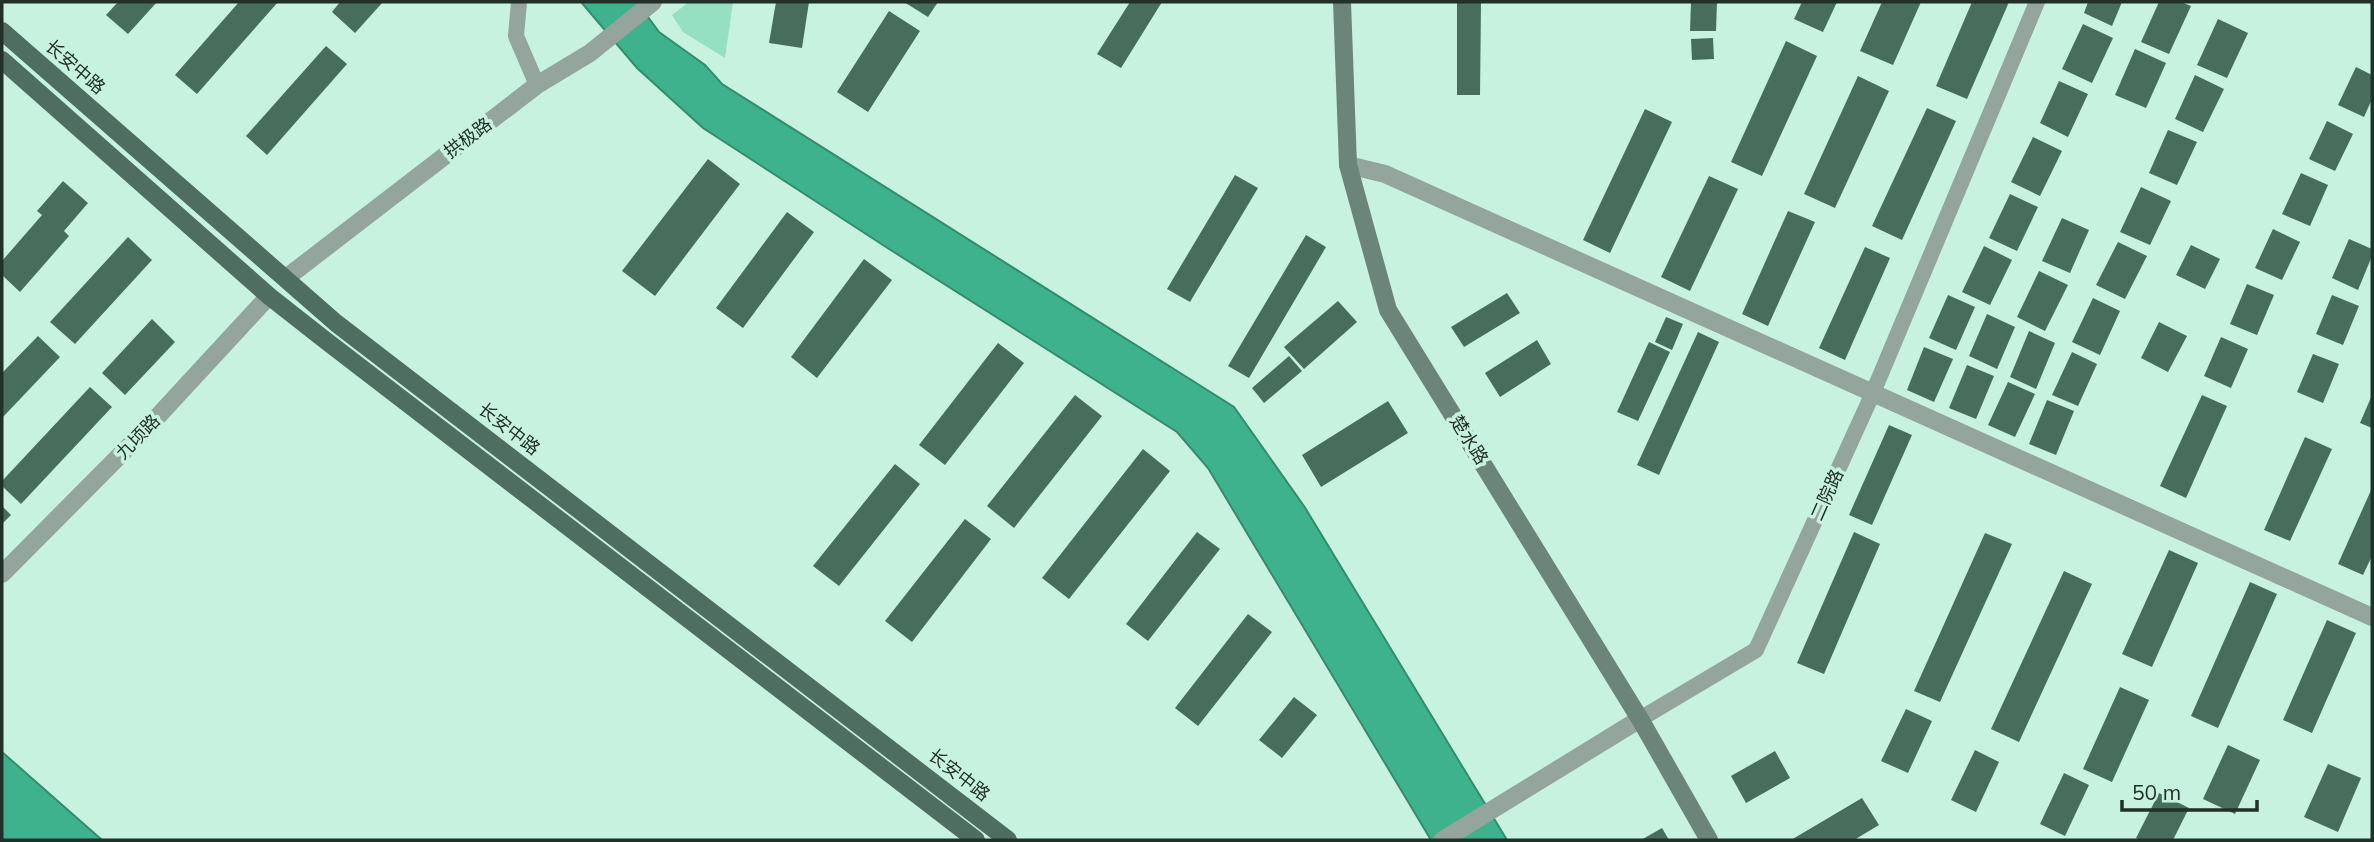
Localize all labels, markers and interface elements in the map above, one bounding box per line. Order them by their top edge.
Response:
street label: 长安中路 [41,34,110,99]
street label: 拱极路 [439,112,496,163]
street label: 长安中路 [474,397,545,460]
street label: 九顷路 [111,409,165,464]
street label: 楚水路 [1445,411,1493,469]
street label: 二院路 [1805,465,1848,524]
street label: 长安中路 [924,743,995,806]
scale bar [2122,768,2257,812]
text: 50 m [2132,779,2181,805]

